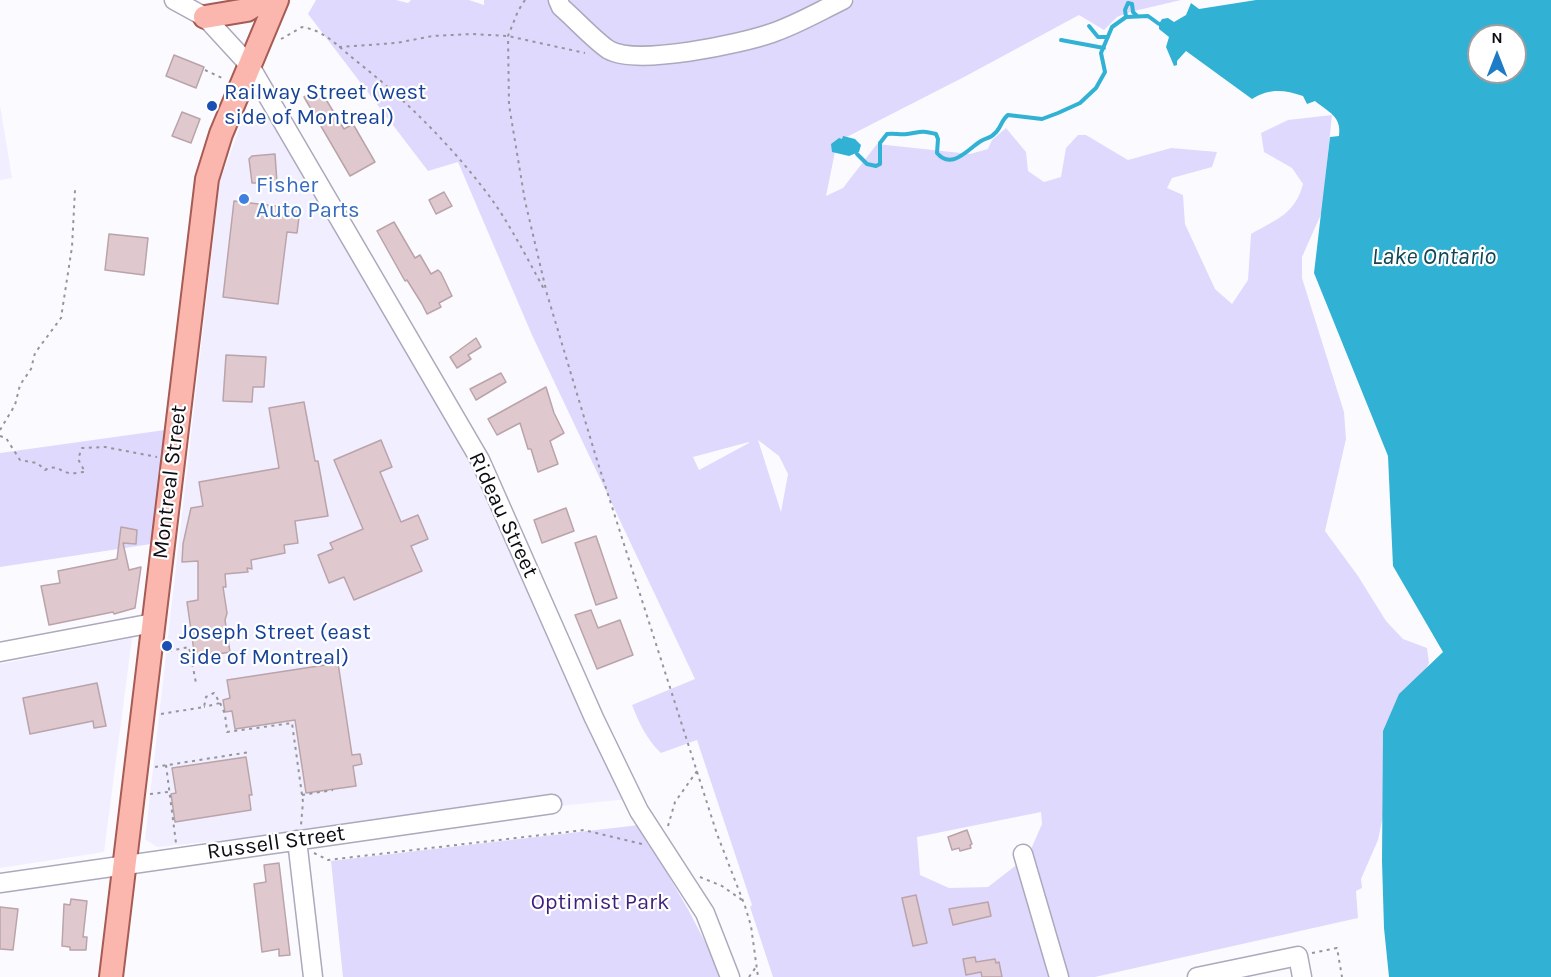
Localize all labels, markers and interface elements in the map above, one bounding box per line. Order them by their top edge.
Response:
north arrow [1467,24,1527,84]
text: N [1491,28,1503,47]
place label: Railway Street (west side of Montreal) [224,80,426,132]
marker: Railway Street (west side of Montreal) [205,99,219,113]
place label: Fisher Auto Parts [256,173,360,224]
marker: Fisher Auto Parts [237,192,251,206]
water label: Lake Ontario [1372,243,1496,271]
street label: Montreal Street [147,403,193,561]
street label: Rideau Street [462,448,544,582]
place label: Joseph Street (east side of Montreal) [179,620,371,672]
marker: Joseph Street (east side of Montreal) [160,639,174,653]
street label: Russell Street [205,820,347,866]
park label: Optimist Park [531,890,669,916]

